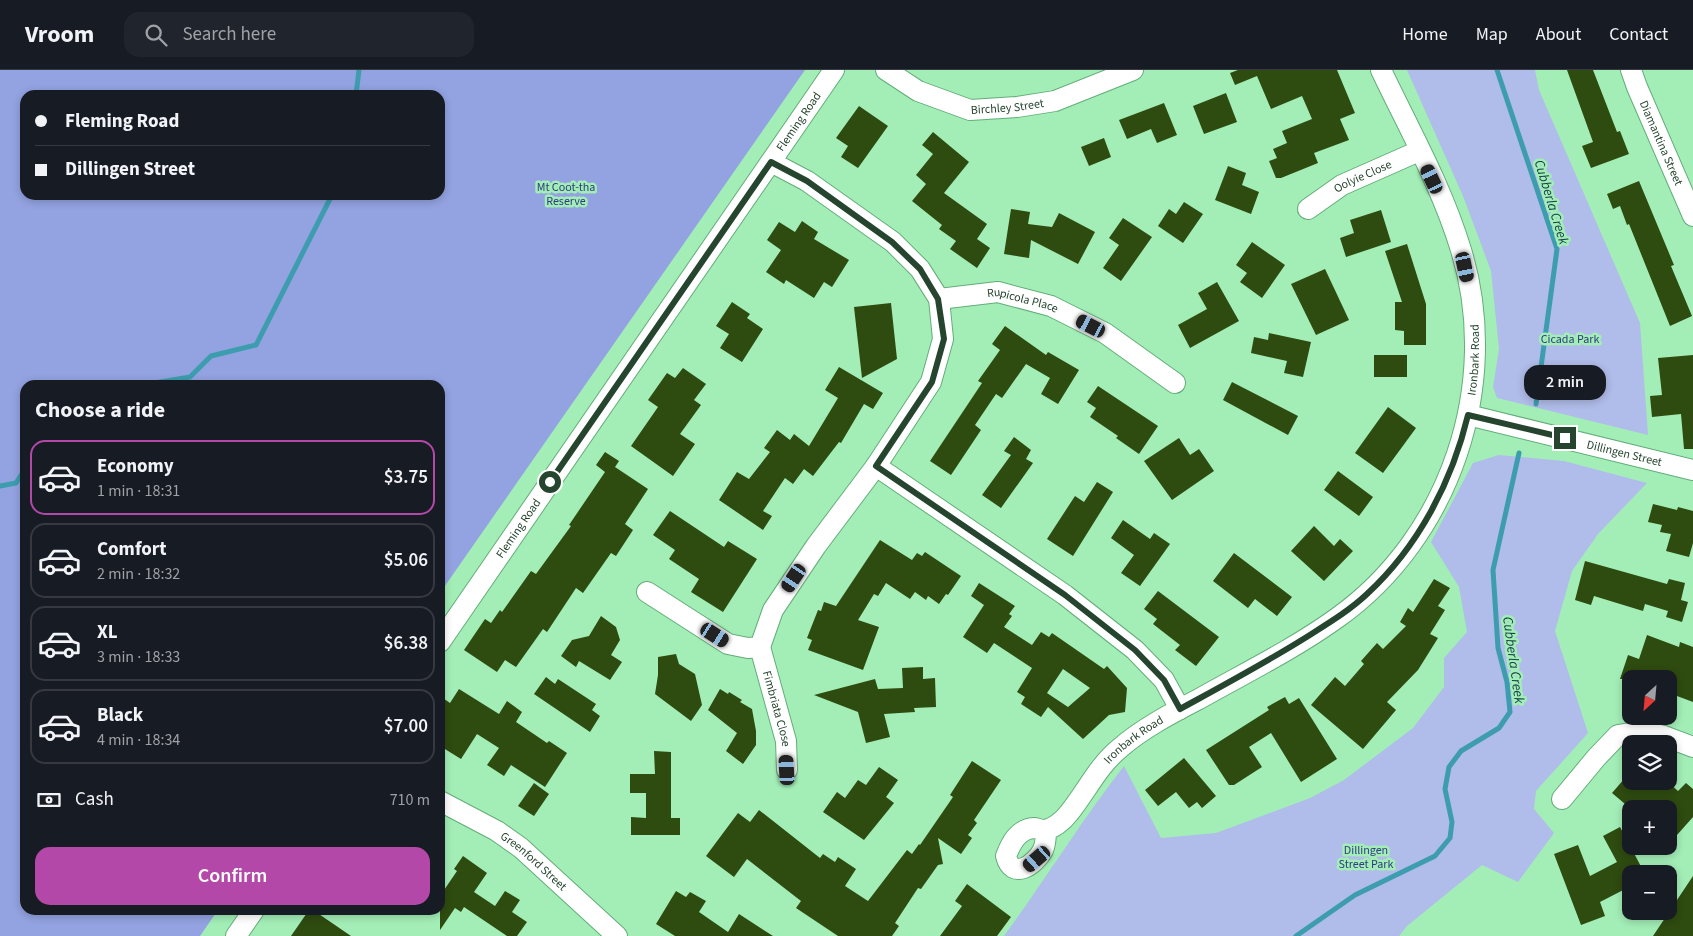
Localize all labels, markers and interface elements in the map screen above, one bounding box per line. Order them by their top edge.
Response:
search box [124,12,474,57]
text: Vroom [25,17,94,52]
icon: search [142,21,170,49]
text: Search here [182,21,276,48]
text: Home [1402,22,1448,47]
text: Map [1476,22,1508,47]
text: About [1536,22,1581,47]
text: Contact [1609,22,1668,47]
street label: Fleming Road [772,89,825,155]
street label: Birchley Street [970,95,1045,119]
street label: Diamantina Street [1635,98,1687,188]
text: Fleming Road [65,108,179,135]
text: Dillingen Street [65,156,195,183]
street label: Oolyie Close [1330,156,1394,197]
water label: Cubberla Creek [1529,157,1574,247]
car [1418,162,1445,196]
park label: Mt Coot-tha Reserve [537,179,595,210]
car [1454,251,1475,283]
street label: Rupicola Place [986,284,1061,317]
car [1074,313,1107,339]
street label: Ironbark Road [1463,324,1484,397]
park label: Cicada Park [1541,331,1599,348]
callout: 2 min [1524,366,1606,400]
text: 2 min [1546,371,1584,393]
text: Choose a ride [35,394,165,426]
route end [1554,427,1576,449]
street label: Dillingen Street [1585,436,1664,471]
text: Economy [97,453,174,480]
icon: car [37,455,82,500]
text: $3.75 [384,464,428,491]
route start [539,471,561,493]
text: 1 min · 18:31 [97,480,180,502]
street label: Fleming Road [492,496,545,562]
text: Comfort [97,536,167,563]
icon: car [37,538,82,583]
text: $5.06 [384,547,428,574]
car [779,561,808,595]
text: 2 min · 18:32 [97,563,180,585]
water label: Cubberla Creek [1497,615,1529,705]
text: XL [97,619,118,646]
icon: car [37,621,82,666]
car [698,621,731,649]
text: $6.38 [384,630,428,657]
text: 3 min · 18:33 [97,646,180,668]
street label: Fimbriata Close [758,669,794,747]
north arrow [1622,670,1678,725]
map controls [1622,670,1677,920]
text: Black [97,702,143,729]
icon: car [37,704,82,749]
street label: Ironbark Road [1100,712,1167,768]
text: $7.00 [384,713,428,740]
text: 4 min · 18:34 [97,729,180,751]
button: layers [1622,735,1677,790]
car [778,755,795,785]
icon: cash [35,786,63,814]
text: Cash [75,786,114,813]
text: 710 m [390,789,430,811]
button: + [1622,800,1677,855]
street label: Greenford Street [497,828,570,895]
park label: Dillingen Street Park [1339,842,1394,873]
car [1020,843,1053,875]
button: Confirm [35,847,430,905]
button: − [1622,865,1677,920]

